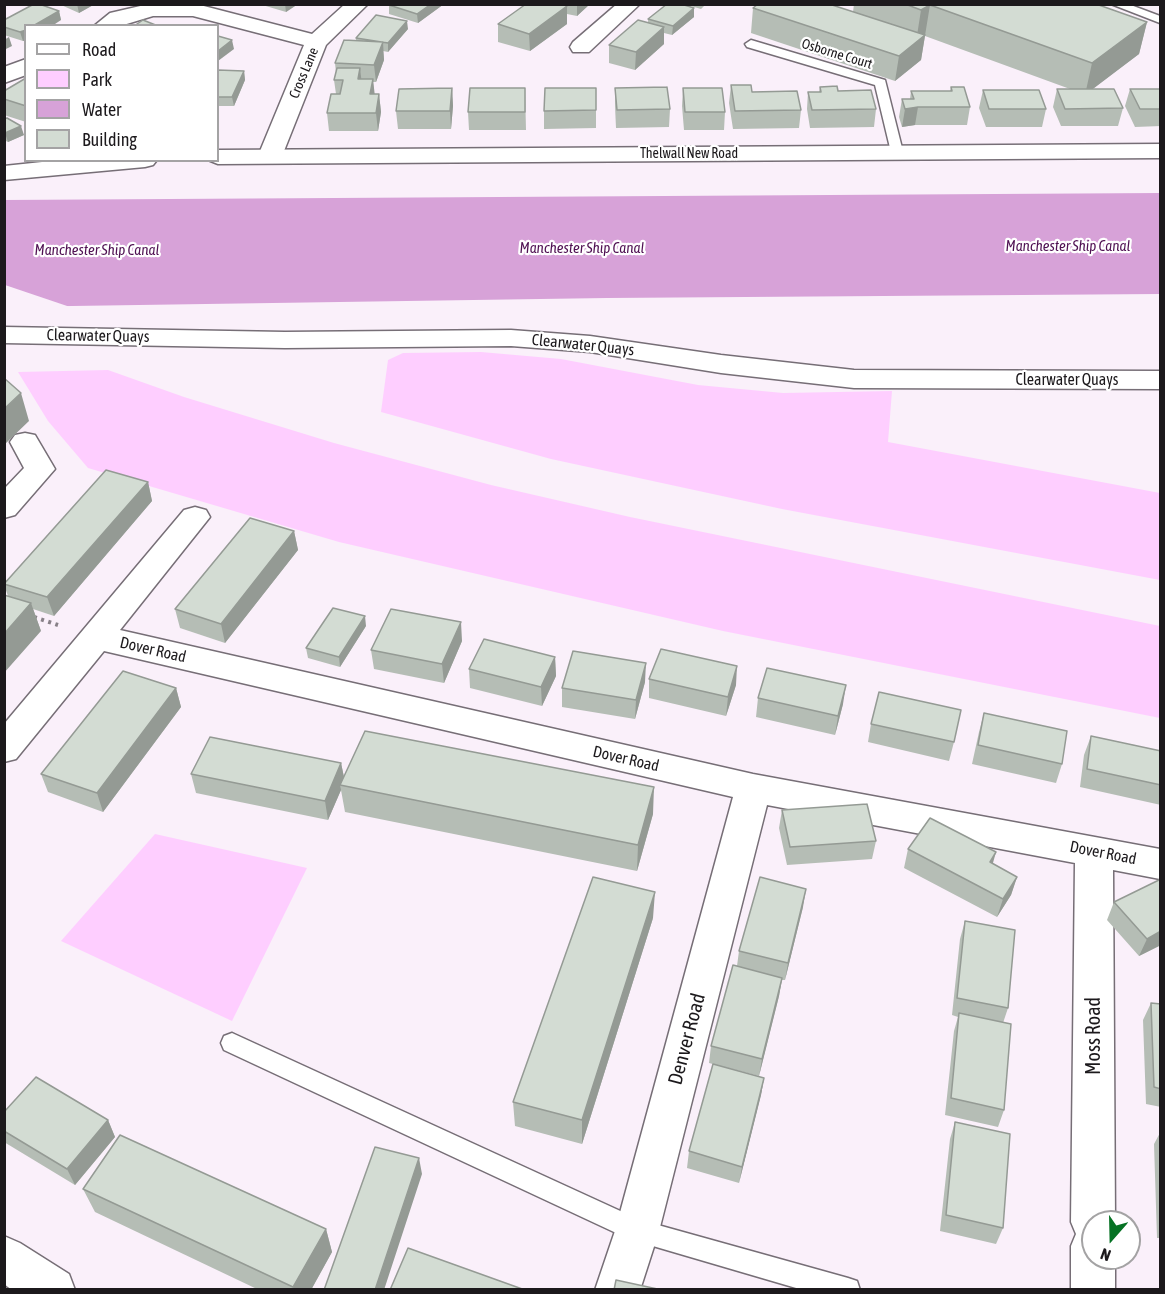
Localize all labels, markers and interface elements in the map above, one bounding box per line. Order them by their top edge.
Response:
legend [24,24,219,162]
street label: Osborne Court [800,35,874,73]
text: Road [82,39,116,60]
street label: Cross Lane [286,45,322,101]
text: Park [82,69,112,90]
text: Water [82,99,121,120]
text: Building [82,129,137,150]
street label: Thelwall New Road [640,146,738,162]
water label: Manchester Ship Canal [1006,237,1130,255]
water label: Manchester Ship Canal [520,239,644,257]
water label: Manchester Ship Canal [35,241,159,259]
street label: Clearwater Quays [46,326,150,346]
street label: Clearwater Quays [531,330,635,360]
street label: Clearwater Quays [1016,370,1118,390]
street label: Dover Road [118,633,188,667]
street label: Dover Road [591,742,661,776]
street label: Dover Road [1068,837,1138,869]
street label: Denver Road [663,991,711,1087]
street label: Moss Road [1082,997,1106,1075]
north arrow [1081,1210,1141,1270]
text: N [1098,1245,1113,1265]

